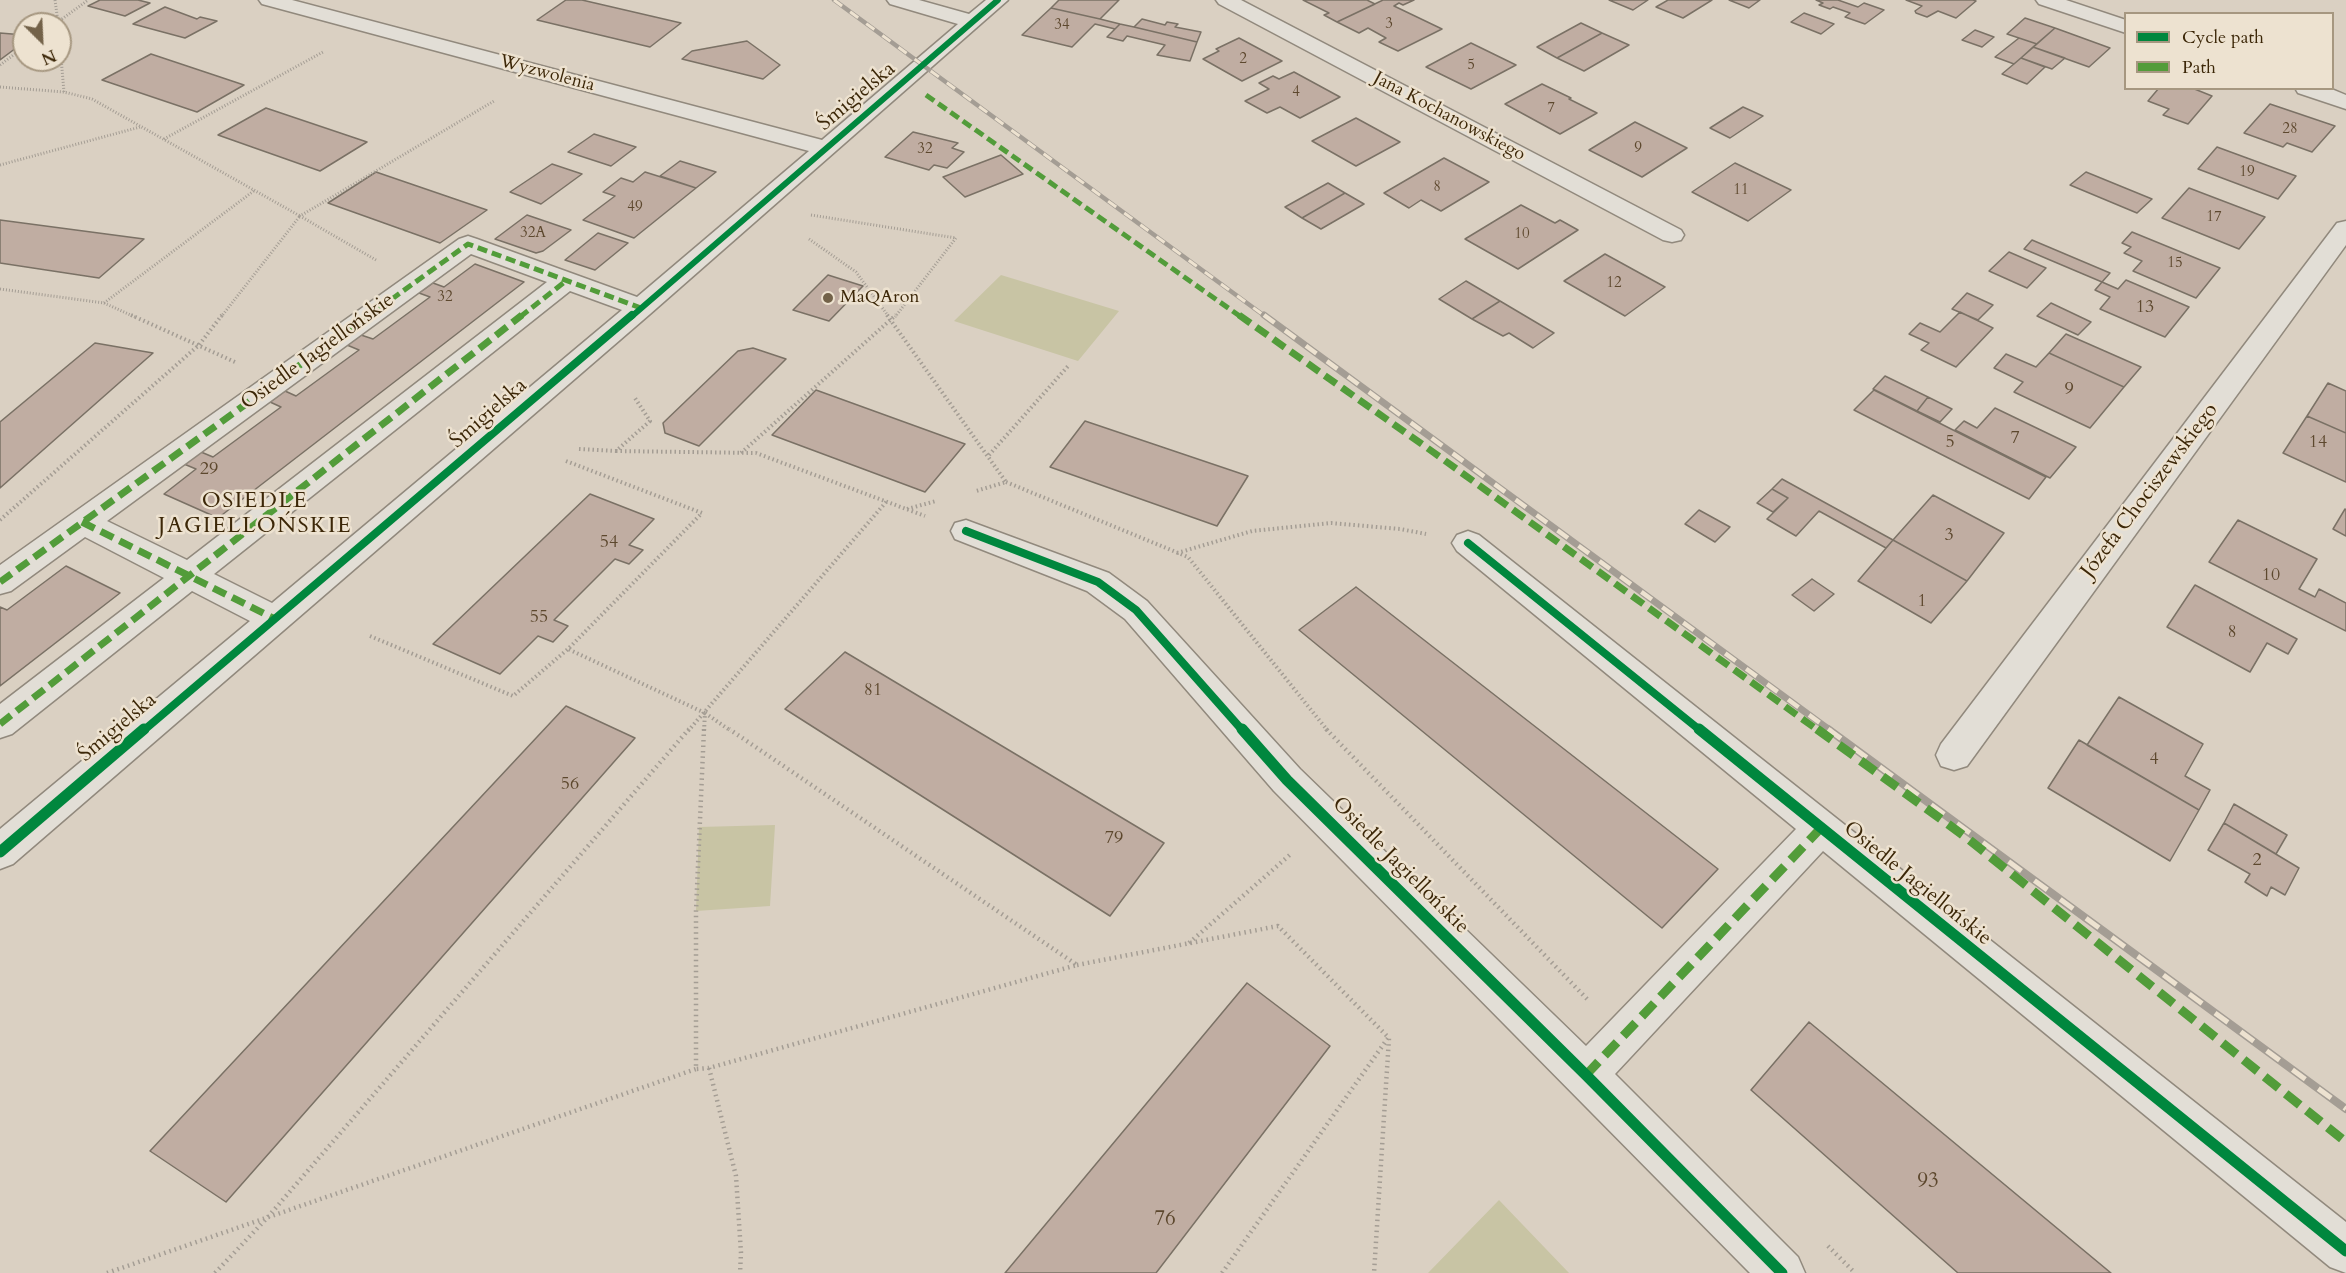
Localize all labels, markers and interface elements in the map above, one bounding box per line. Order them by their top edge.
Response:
north arrow [12,12,72,72]
legend [2124,12,2334,90]
house number: 3 [1385,16,1393,34]
house number: 34 [1054,17,1070,35]
text: Cycle path [2182,25,2264,50]
text: N [38,44,59,69]
street label: Wyzwolenia [497,51,597,97]
house number: 2 [1239,51,1247,69]
text: Path [2182,55,2216,80]
street label: Śmigielska [813,57,901,137]
house number: 5 [1467,57,1475,75]
street label: Jana Kochanowskiego [1369,68,1529,166]
house number: 4 [1292,84,1300,102]
house number: 7 [1547,100,1555,118]
house number: 28 [2282,121,2298,139]
house number: 9 [1634,140,1642,158]
house number: 32 [917,141,933,159]
house number: 19 [2239,164,2255,182]
house number: 8 [1433,179,1441,197]
house number: 11 [1733,182,1749,200]
house number: 49 [627,199,643,217]
house number: 17 [2206,209,2222,227]
house number: 32A [520,225,546,243]
house number: 10 [1514,226,1530,244]
house number: 15 [2167,255,2183,273]
house number: 12 [1606,275,1622,293]
place label: MaQAron [840,287,920,309]
street label: Osiedle Jagiellońskie [236,288,400,416]
house number: 32 [437,289,453,307]
marker: MaQAron [821,291,835,305]
house number: 13 [2136,297,2154,319]
street label: Śmigielska [445,374,533,454]
house number: 9 [2064,379,2074,401]
street label: Józefa Chociszewskiego [2076,399,2224,583]
house number: 7 [2010,428,2020,450]
house number: 5 [1945,432,1955,454]
house number: 14 [2309,432,2327,454]
house number: 29 [200,459,218,481]
district label: OSIEDLE JAGIELLOŃSKIE [158,489,352,540]
house number: 3 [1944,525,1954,547]
house number: 54 [600,532,618,554]
house number: 10 [2262,565,2280,587]
house number: 1 [1917,591,1927,613]
house number: 55 [530,607,548,629]
house number: 8 [2227,622,2237,644]
house number: 81 [864,680,882,702]
street label: Śmigielska [74,688,162,768]
house number: 4 [2149,749,2159,771]
house number: 56 [561,774,579,796]
street label: Osiedle Jagiellońskie [1326,792,1474,940]
street label: Osiedle Jagiellońskie [1838,816,1996,952]
house number: 79 [1105,828,1123,850]
house number: 2 [2252,850,2262,872]
house number: 93 [1917,1169,1939,1195]
house number: 76 [1154,1207,1176,1233]

